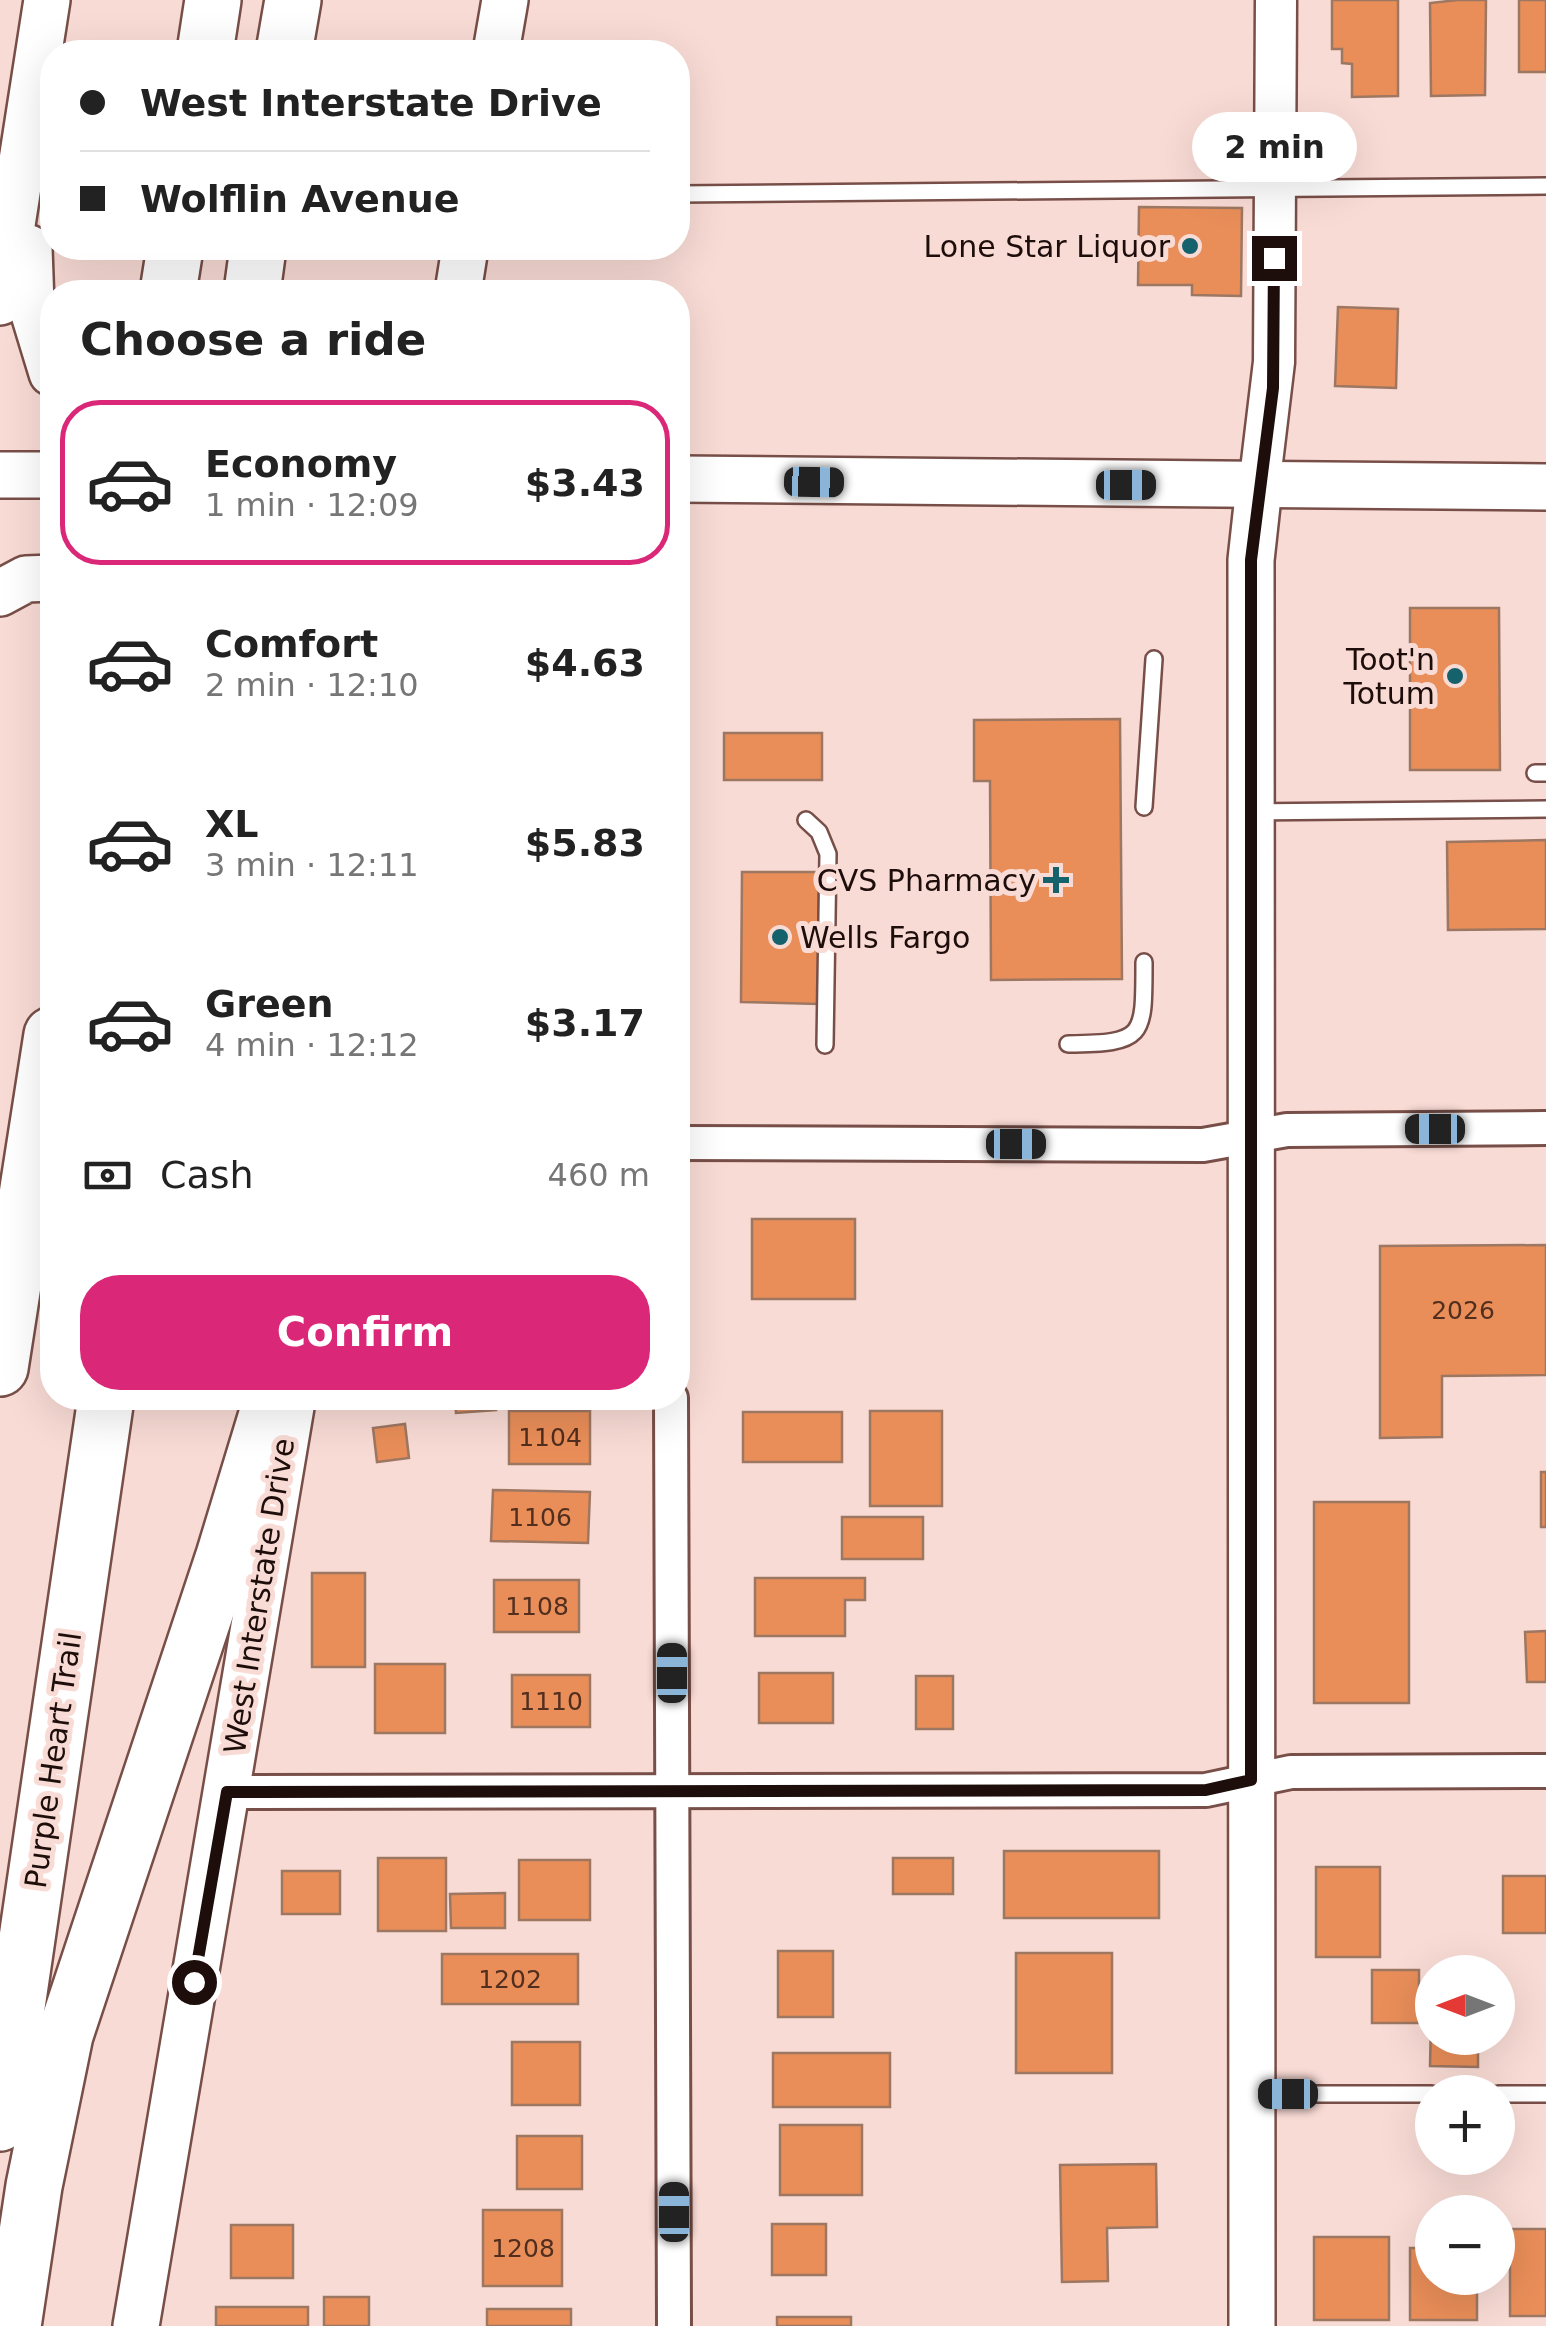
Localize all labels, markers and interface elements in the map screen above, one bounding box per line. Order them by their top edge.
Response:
text: West Interstate Drive [140,81,602,125]
callout: 2 min [1192,113,1356,183]
text: 2 min [1224,128,1325,166]
text: Wolflin Avenue [140,177,460,221]
place label: Lone Star Liquor [924,229,1171,264]
marker: Lone Star Liquor [1179,235,1201,257]
route end [1252,236,1297,281]
text: Choose a ride [80,313,426,366]
icon: car [85,438,175,528]
text: Economy [205,442,397,486]
text: $3.43 [525,461,645,505]
car [784,466,844,498]
car [1096,470,1156,500]
text: 1 min · 12:09 [205,486,419,524]
icon: car [85,618,175,708]
text: Comfort [205,622,378,666]
text: $4.63 [525,641,645,685]
place label: Toot'n Totum [1342,642,1435,711]
marker: Toot'n Totum [1444,665,1466,687]
text: 2 min · 12:10 [205,666,419,704]
icon: car [85,798,175,888]
text: XL [205,802,259,846]
text: $5.83 [525,821,645,865]
text: 3 min · 12:11 [205,846,419,884]
place label: CVS Pharmacy [817,863,1036,898]
marker: CVS Pharmacy [1045,869,1067,891]
place label: Wells Fargo [800,920,970,955]
marker: Wells Fargo [769,926,791,948]
icon: car [85,978,175,1068]
text: Green [205,982,334,1026]
text: $3.17 [525,1001,645,1045]
text: 4 min · 12:12 [205,1026,419,1064]
car [1405,1114,1465,1144]
car [986,1129,1046,1159]
icon: cash [80,1148,135,1203]
text: Cash [160,1153,254,1197]
text: 460 m [548,1156,650,1194]
button: Confirm [80,1275,650,1390]
house number: 2026 [1431,1296,1495,1325]
house number: 1104 [518,1423,582,1452]
street label: West Interstate Drive [217,1436,301,1756]
house number: 1106 [508,1503,572,1532]
house number: 1108 [505,1592,569,1621]
street label: Purple Heart Trail [18,1630,88,1890]
car [657,1643,687,1703]
house number: 1110 [519,1687,583,1716]
north arrow [1415,1955,1515,2055]
map controls [1415,1955,1515,2295]
route start [172,1960,217,2005]
house number: 1202 [478,1965,542,1994]
button: + [1415,2075,1515,2175]
car [1258,2079,1318,2109]
car [659,2182,689,2242]
button: − [1415,2195,1515,2295]
house number: 1208 [491,2234,555,2263]

